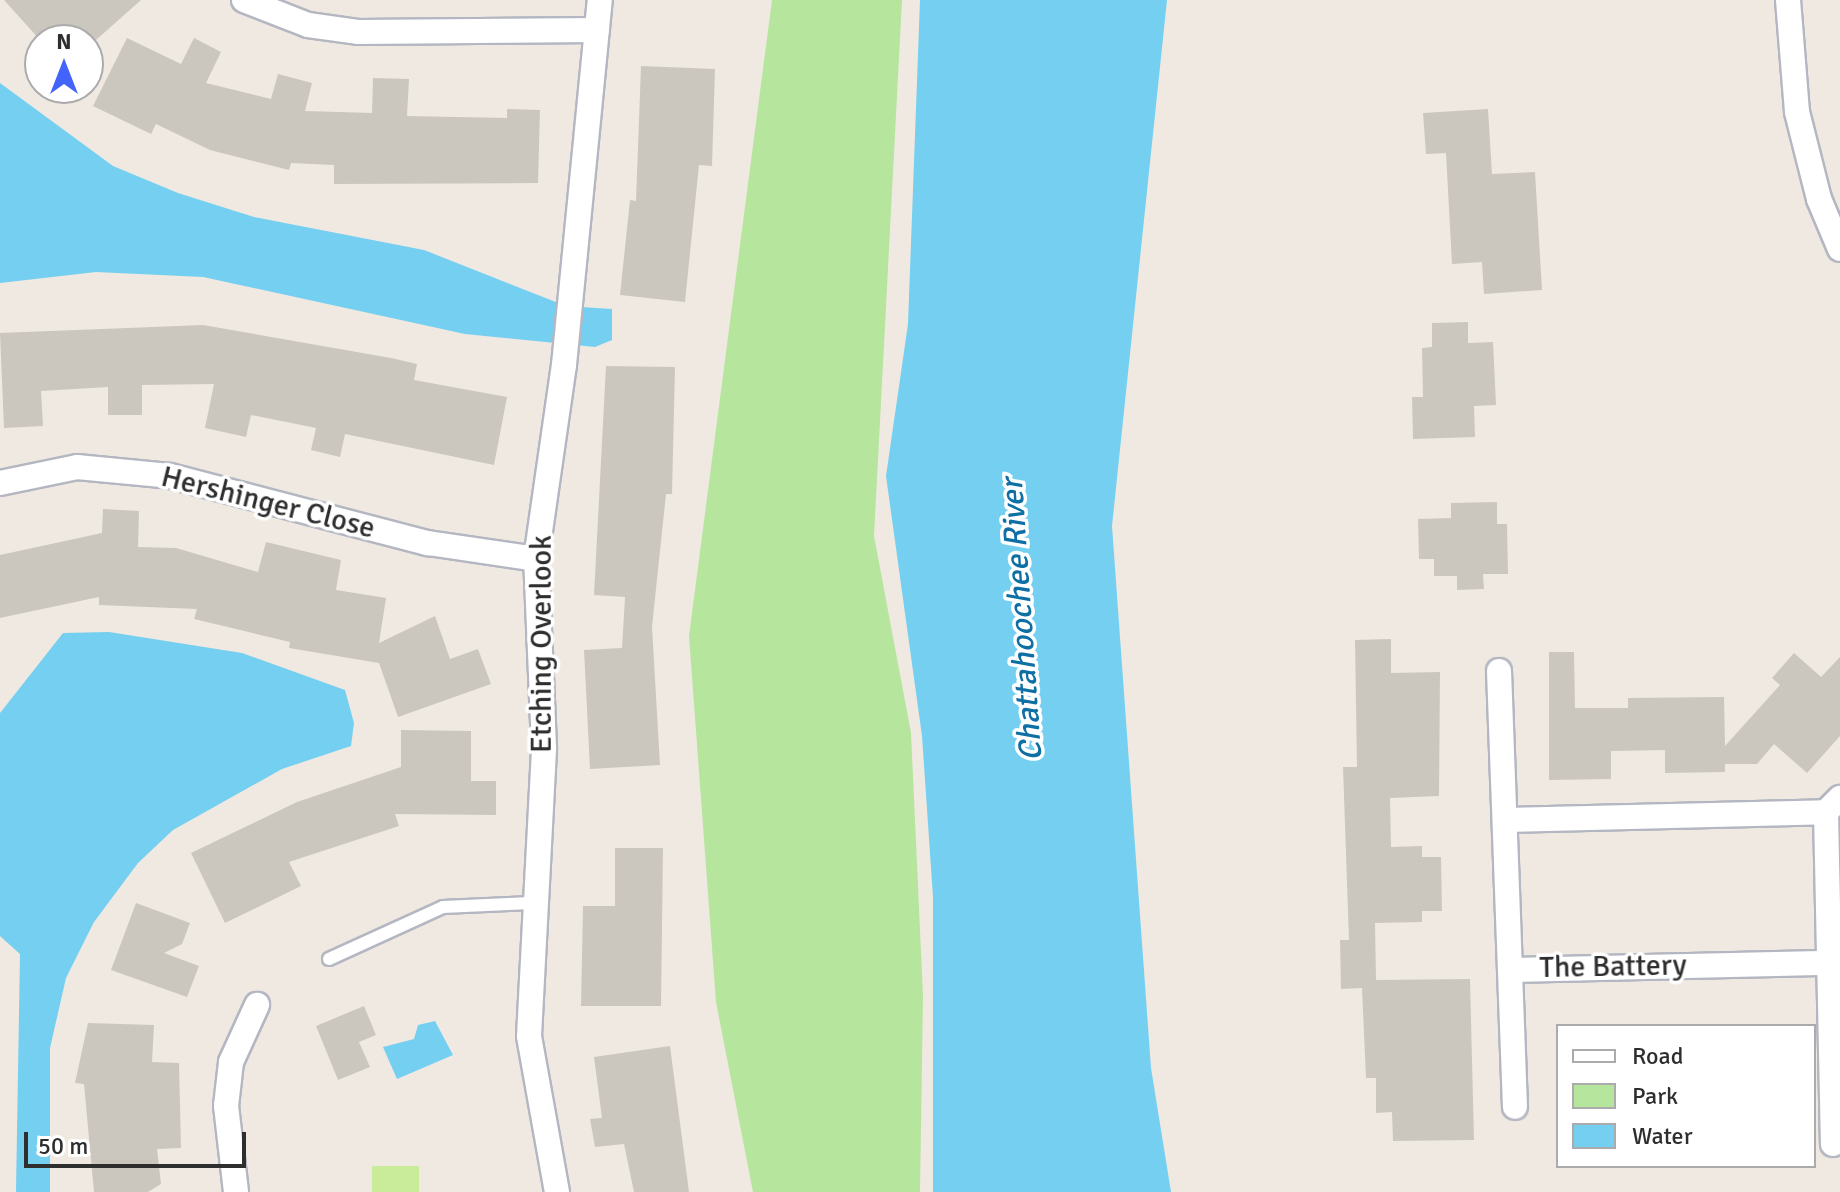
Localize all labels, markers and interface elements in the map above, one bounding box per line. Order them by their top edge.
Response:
north arrow [24,24,104,104]
text: N [56,28,72,55]
street label: Hershinger Close [157,459,379,547]
water label: Chattahoochee River [993,477,1051,763]
street label: Etching Overlook [524,535,560,753]
street label: The Battery [1539,948,1687,986]
legend [1556,1024,1816,1168]
text: Road [1632,1041,1683,1071]
text: Park [1632,1081,1678,1111]
scale bar [28,1116,250,1166]
text: Water [1632,1121,1692,1151]
text: 50 m [38,1131,88,1161]

